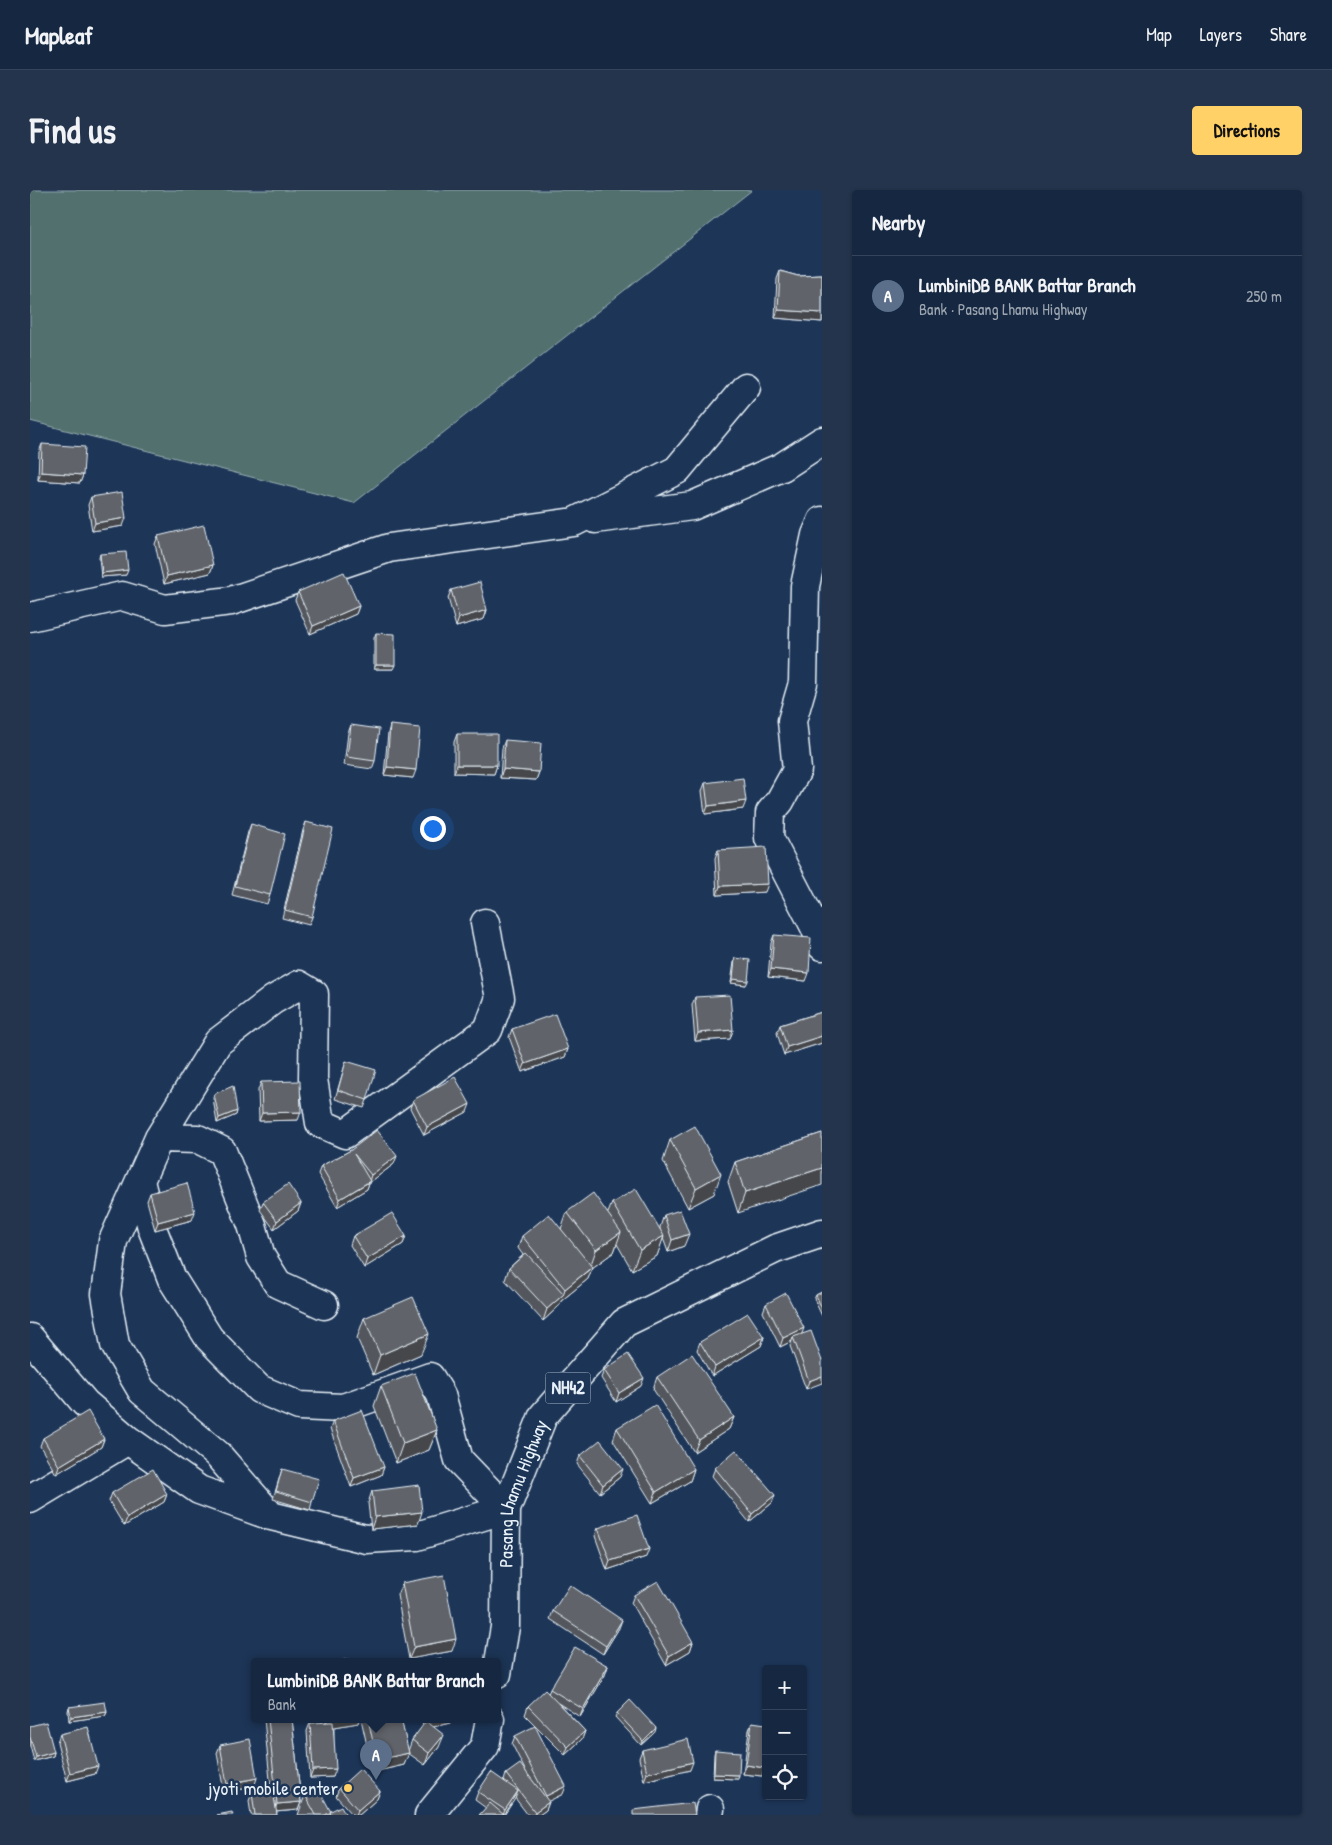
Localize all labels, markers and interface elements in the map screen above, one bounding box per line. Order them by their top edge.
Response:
text: Mapleaf [25,19,93,51]
text: Map [1146,22,1172,47]
text: Layers [1200,22,1242,47]
text: Share [1270,22,1307,47]
button: Directions [1192,106,1302,155]
text: Find us [30,107,116,154]
text: Nearby [872,208,925,237]
text: LumbiniDB BANK Battar Branch [919,272,1136,298]
text: A [884,285,892,307]
text: 250 m [1246,285,1282,307]
text: Bank · Pasang Lhamu Highway [919,298,1088,320]
your location [420,816,446,842]
road number: NH42 [546,1372,590,1404]
street label: Pasang Lhamu Highway [493,1416,553,1568]
popup [251,1658,501,1723]
map controls [762,1665,807,1800]
button: + [762,1665,807,1710]
text: LumbiniDB BANK Battar Branch [268,1667,484,1693]
text: Bank [268,1693,296,1715]
button: − [762,1710,807,1755]
pin: A [360,1739,392,1780]
button: locate [762,1755,807,1800]
place label: jyoti mobile center [206,1775,339,1801]
marker: jyoti mobile center [342,1782,354,1794]

